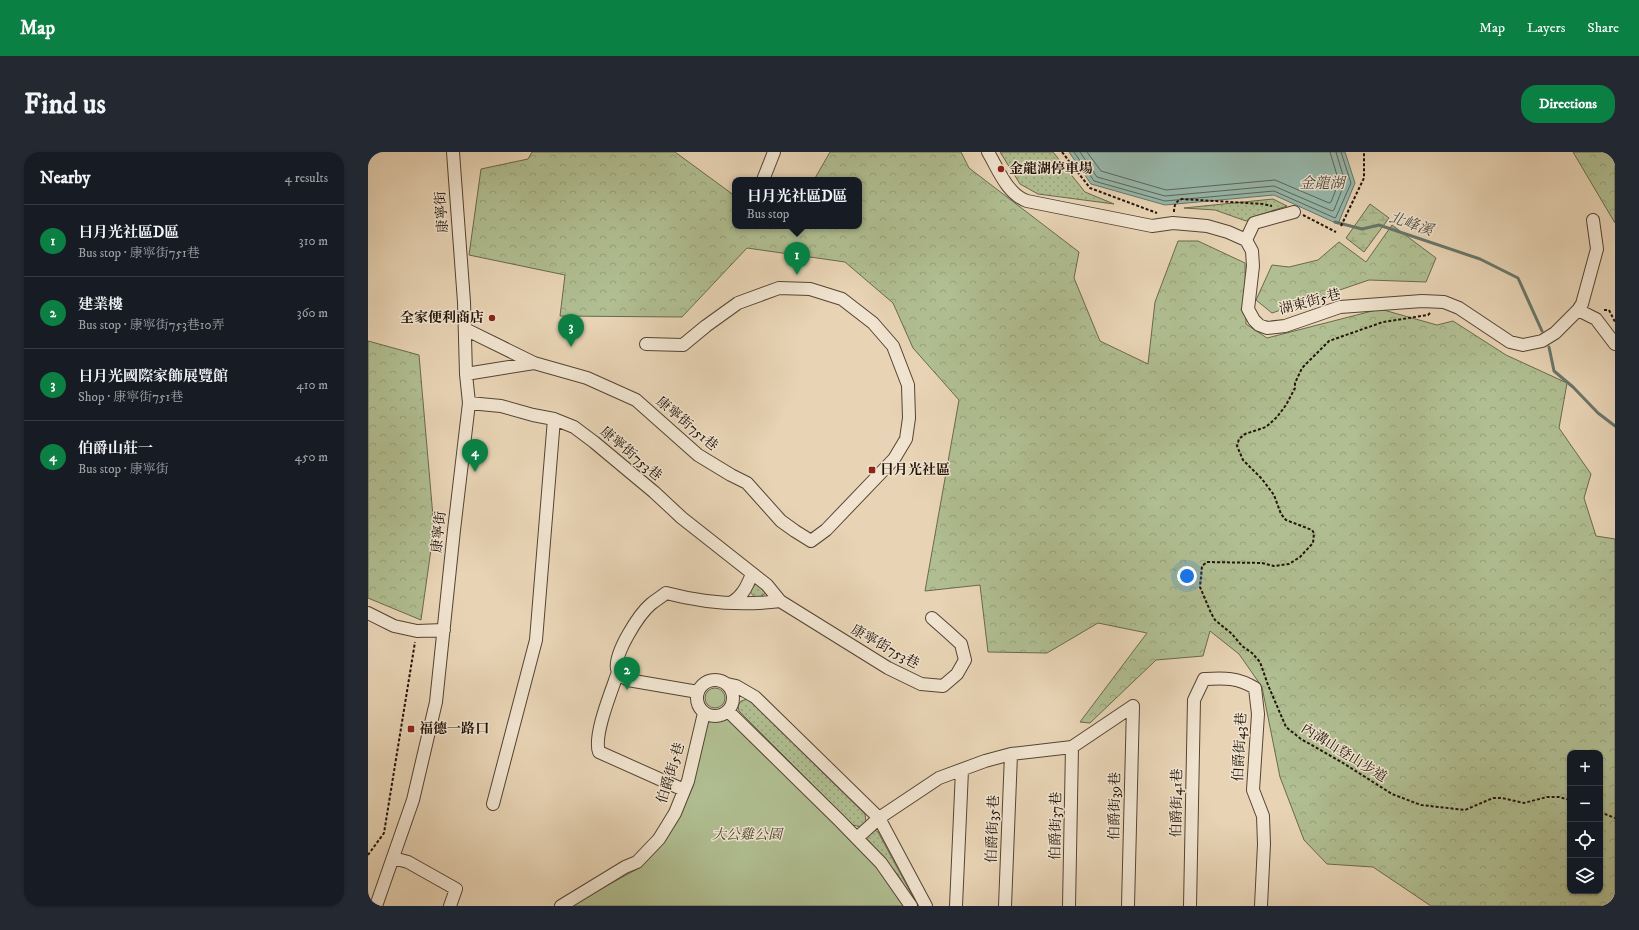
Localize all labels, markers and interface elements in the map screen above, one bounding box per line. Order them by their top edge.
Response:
text: Map [20,17,55,40]
text: Map [1479,19,1505,37]
text: Layers [1527,19,1565,37]
text: Share [1587,19,1619,37]
button: Directions [1521,85,1615,123]
text: Find us [24,87,106,122]
place label: 金龍湖停車場 [1009,160,1093,178]
marker: 金龍湖停車場 [996,164,1006,174]
text: Nearby [40,167,90,189]
text: 4 results [285,170,328,186]
water label: 金龍湖 [1299,174,1347,193]
popup [732,177,862,229]
text: 日月光社區D區 [746,187,848,206]
street label: 康寧街 [432,190,452,234]
text: Bus stop [746,206,789,222]
water label: 北峰溪 [1387,208,1437,241]
text: 日月光社區D區 [78,223,179,242]
text: 1 [51,233,55,249]
text: 310 m [299,233,328,249]
pin: 1 [784,242,810,275]
text: Bus stop · 康寧街751巷 [78,245,200,261]
street label: 湖東街5巷 [1277,285,1343,319]
text: 建業樓 [78,295,123,314]
text: 2 [50,305,56,321]
text: 360 m [297,305,328,321]
place label: 全家便利商店 [400,309,484,327]
marker: 全家便利商店 [487,313,497,323]
pin: 3 [558,314,584,347]
text: Bus stop · 康寧街753巷10弄 [78,317,225,333]
text: 日月光國際家飾展覽館 [78,367,228,386]
text: 3 [51,377,55,393]
text: 410 m [296,377,328,393]
text: Shop · 康寧街751巷 [78,389,183,405]
street label: 康寧街751巷 [652,393,722,455]
street label: 康寧街753巷 [596,423,666,485]
text: 伯爵山莊一 [78,439,153,458]
pin: 4 [462,439,488,472]
text: 4 [49,449,57,465]
text: 450 m [295,449,328,465]
text: Bus stop · 康寧街 [78,461,169,477]
place label: 日月光社區 [880,461,950,479]
marker: 日月光社區 [867,465,877,475]
street label: 康寧街 [428,510,450,554]
your location [1177,566,1197,586]
street label: 康寧街753巷 [848,621,922,673]
pin: 2 [614,657,640,690]
street label: 伯爵街43巷 [1229,712,1251,782]
street label: 內溝山登山步道 [1298,719,1390,787]
place label: 福德一路口 [419,720,489,738]
marker: 福德一路口 [406,724,416,734]
street label: 伯爵街5巷 [653,740,689,806]
map controls [1567,750,1603,894]
button: + [1567,750,1603,786]
street label: 伯爵街41巷 [1167,768,1187,838]
street label: 伯爵街39巷 [1105,772,1125,840]
button: − [1567,786,1603,822]
street label: 伯爵街37巷 [1046,792,1066,860]
street label: 伯爵街35巷 [983,795,1003,863]
button: locate [1567,822,1603,858]
park label: 大公雞公園 [712,826,784,844]
button: layers [1567,858,1603,894]

